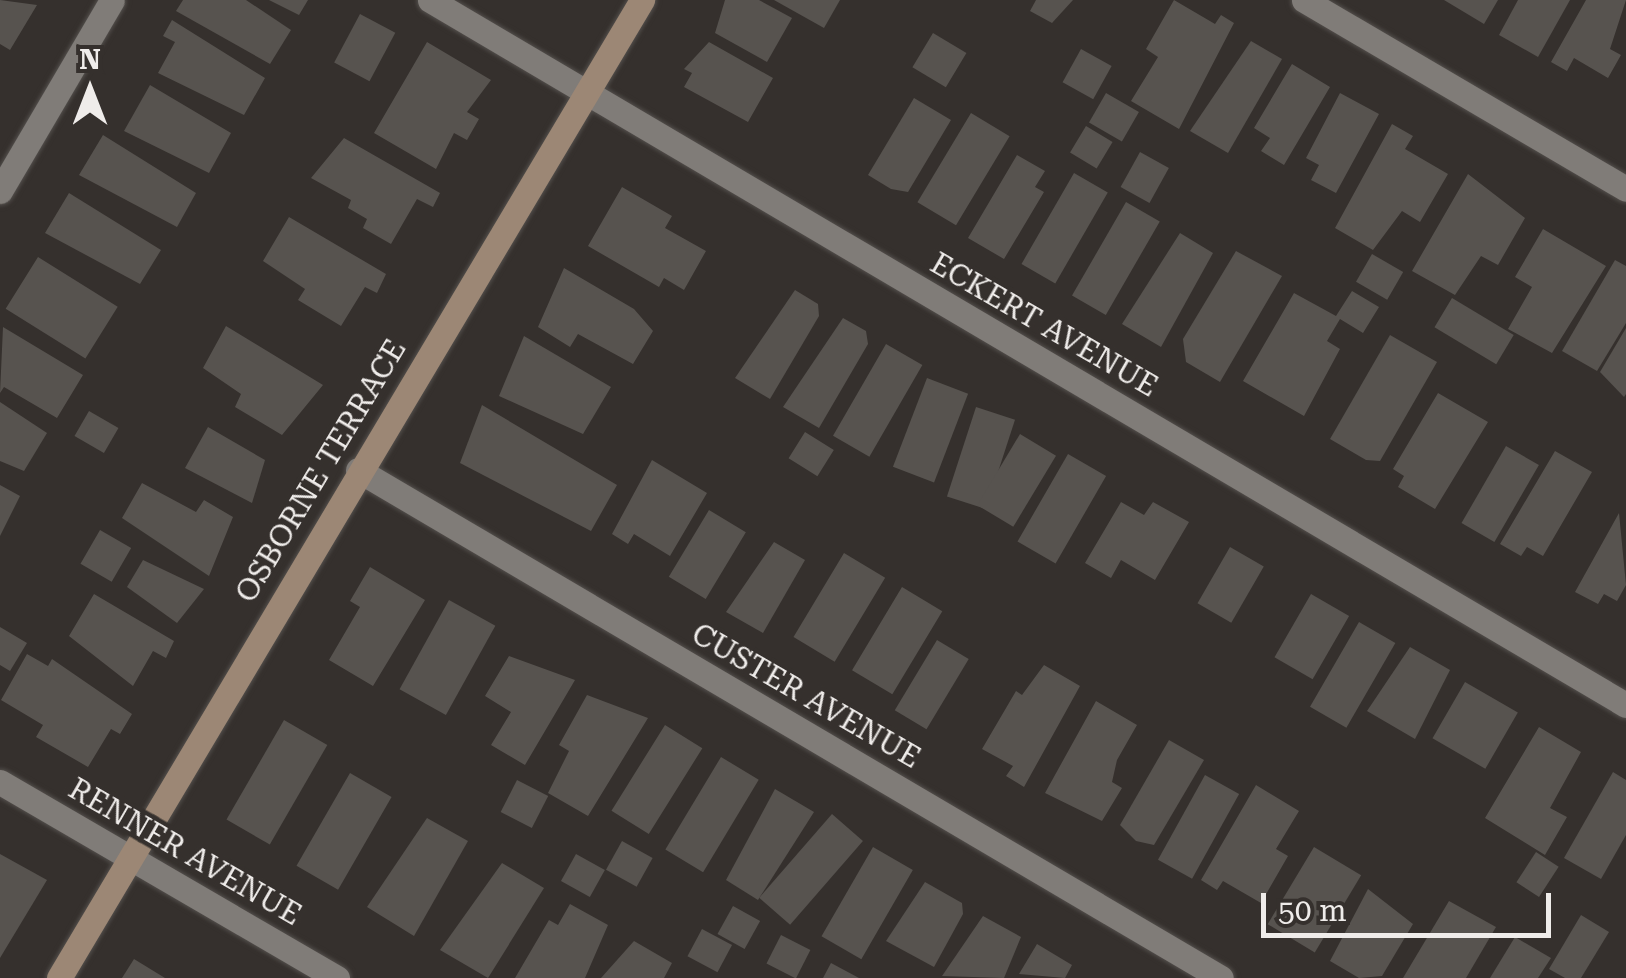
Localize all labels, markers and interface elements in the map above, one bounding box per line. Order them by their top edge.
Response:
north arrow [40,40,140,140]
text: N [79,43,101,76]
street label: ECKERT AVENUE [924,245,1164,405]
street label: OSBORNE TERRACE [228,333,414,609]
street label: CUSTER AVENUE [685,616,927,776]
street label: RENNER AVENUE [62,771,308,933]
scale bar [1266,873,1556,935]
text: 50 m [1278,893,1347,928]

